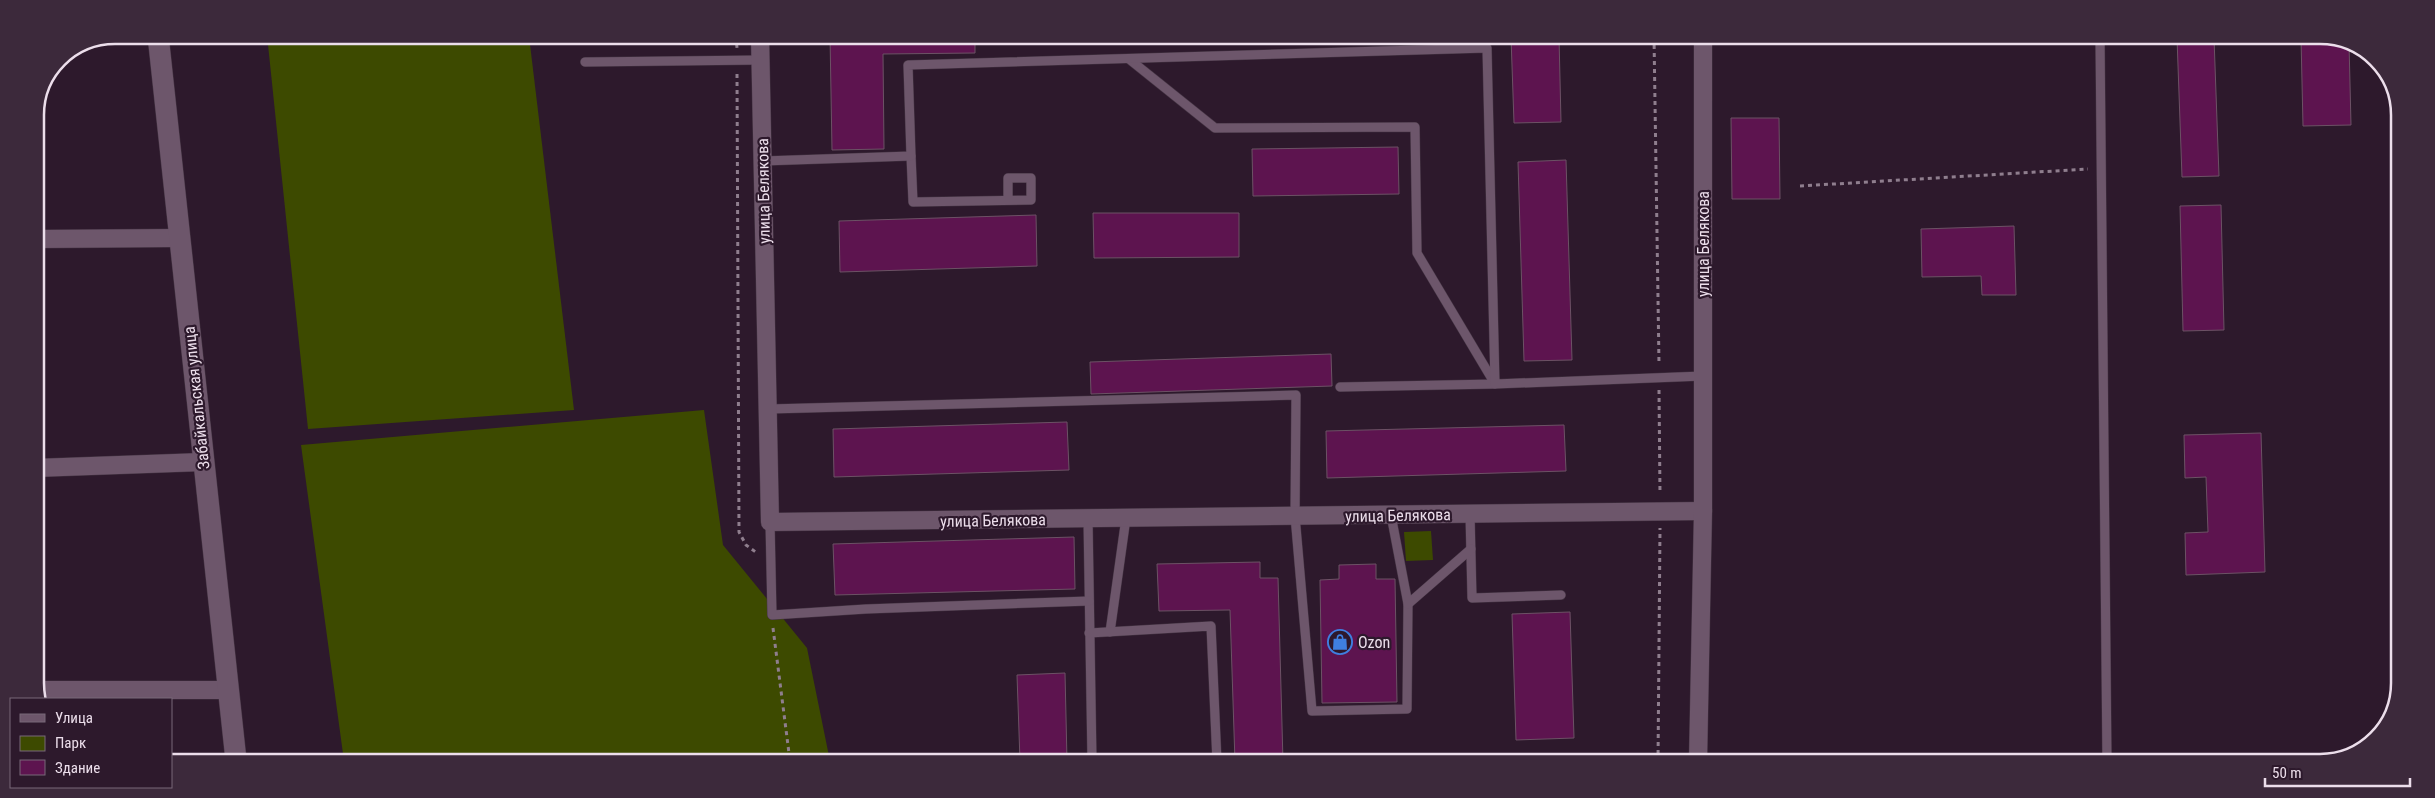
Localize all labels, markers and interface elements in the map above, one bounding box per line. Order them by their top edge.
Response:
street label: улица Белякова [753,138,774,244]
street label: улица Белякова [1694,191,1713,297]
street label: Забайкальская улица [180,326,213,470]
street label: улица Белякова [1345,505,1451,526]
street label: улица Белякова [940,510,1046,531]
shop icon: Ozon [1327,629,1353,655]
place label: Ozon [1358,633,1390,652]
legend [10,698,172,788]
text: Улица [55,709,93,727]
text: Парк [55,734,86,752]
scale bar [2265,756,2410,788]
text: Здание [55,759,100,777]
text: 50 m [2272,764,2302,782]

